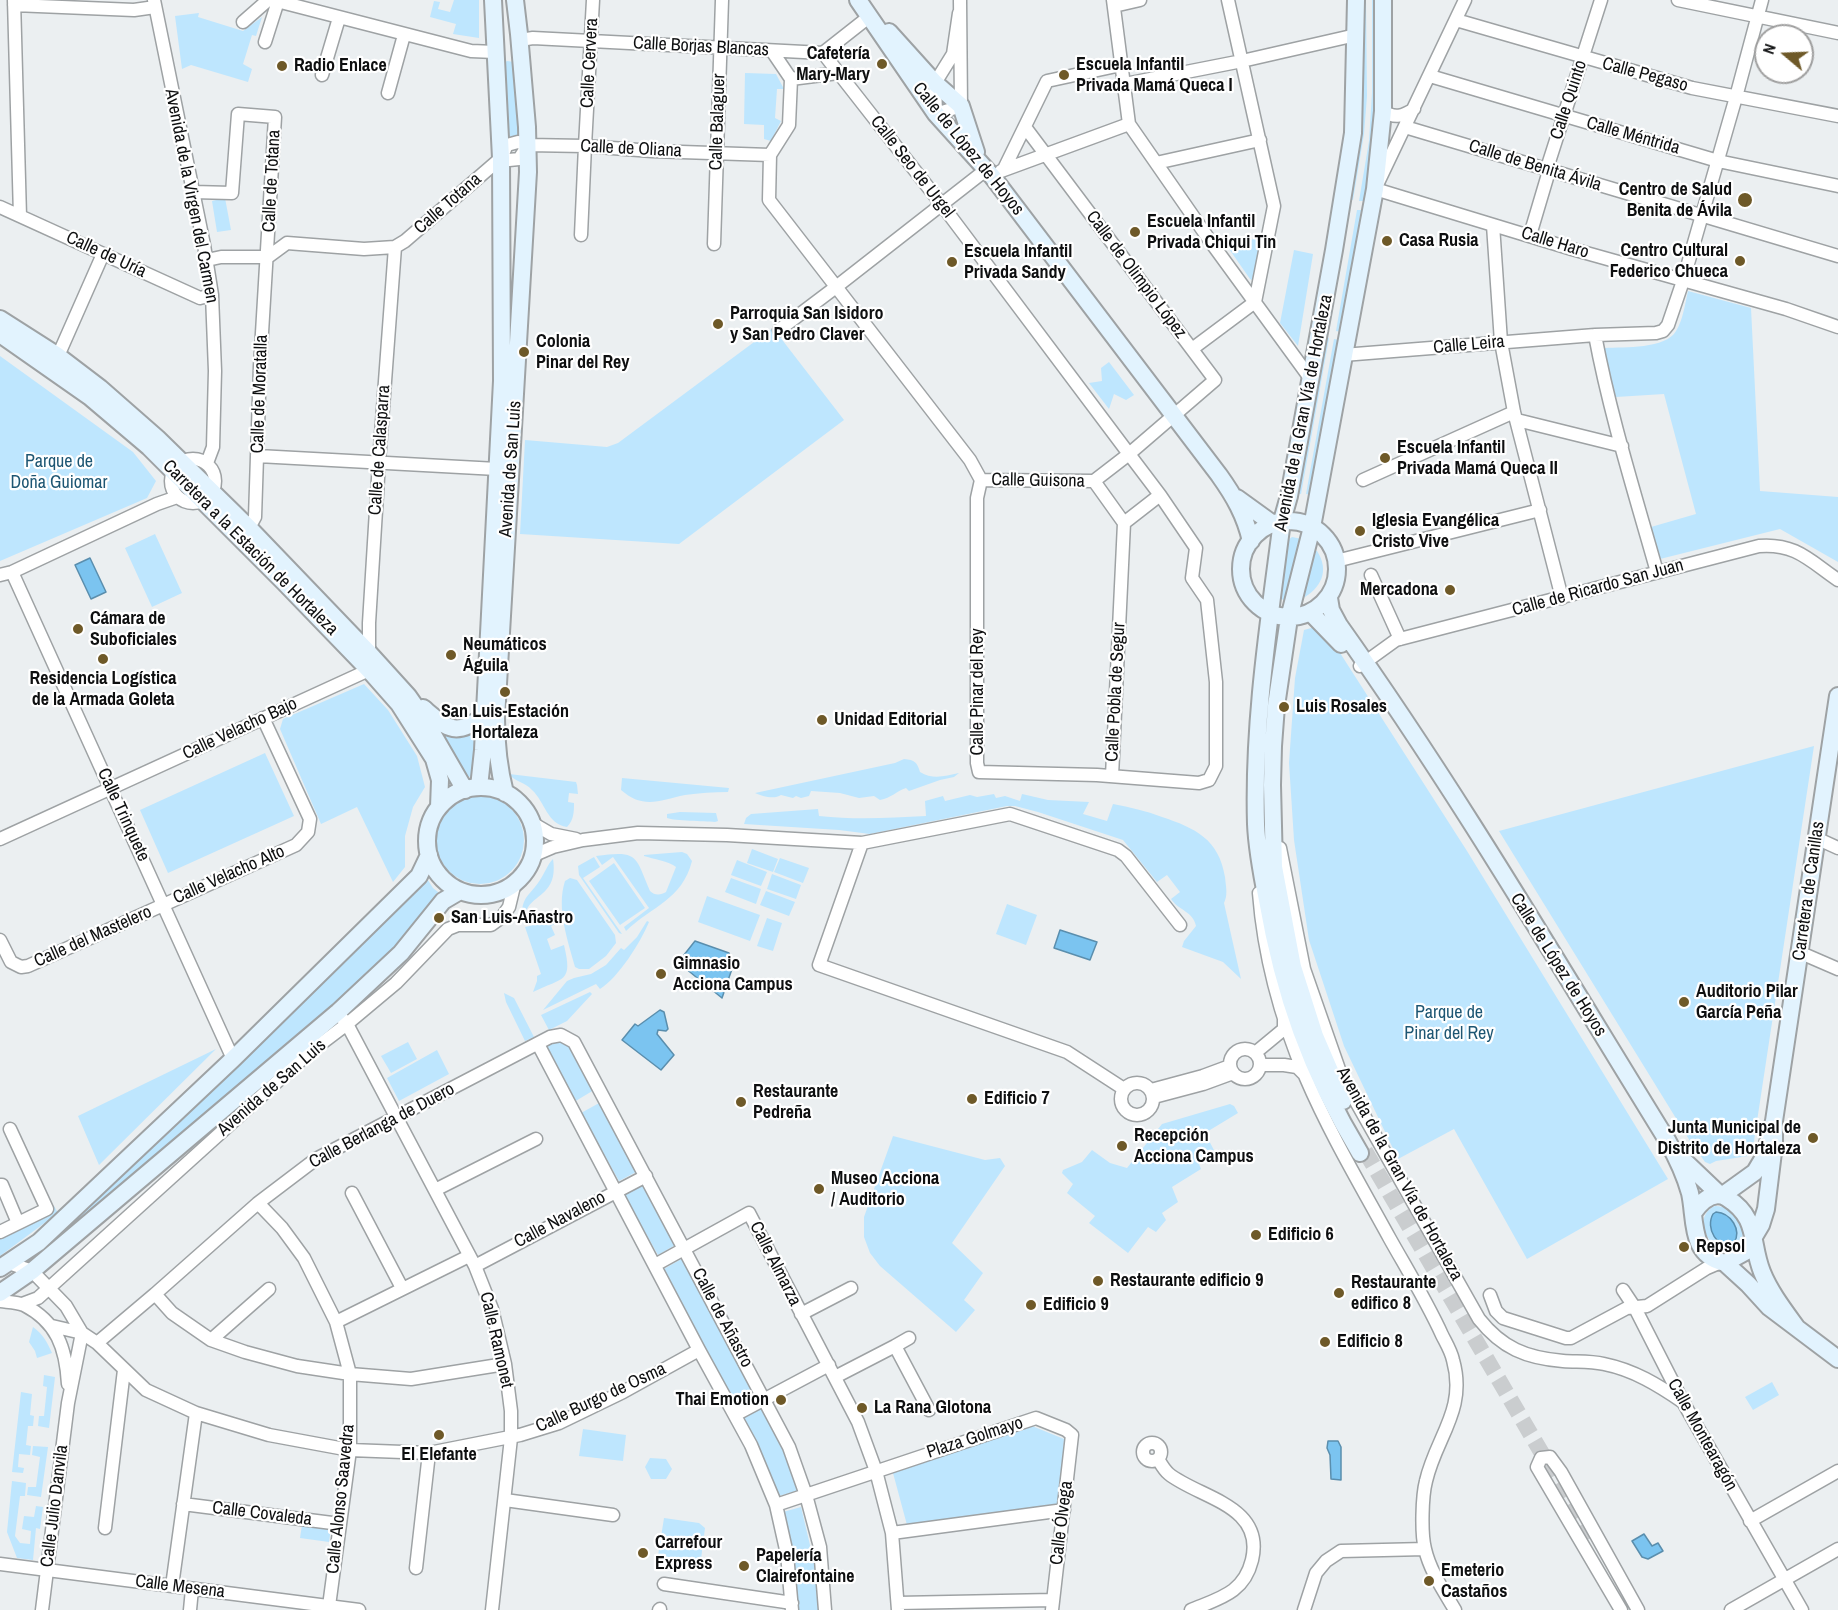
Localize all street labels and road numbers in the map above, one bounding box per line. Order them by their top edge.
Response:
street label: Calle Cervera [577,17,603,109]
street label: Calle Borjas Blancas [632,33,770,61]
street label: Calle Pegaso [1600,53,1690,97]
street label: Calle Quinto [1546,58,1592,142]
street label: Calle Balaguer [706,73,730,171]
street label: Calle de López de Hoyos [908,78,1028,220]
street label: Avenida de la Virgen del Carmen [160,87,222,305]
street label: Calle Seo de Urgel [865,112,959,222]
street label: Calle Méntrida [1584,112,1682,160]
street label: Calle de Totana [259,129,285,233]
street label: Calle de Oliana [580,136,682,162]
street label: Calle de Benita Ávila [1466,136,1604,196]
street label: Calle Totana [410,169,486,239]
street label: Calle de Olimpio López [1081,207,1191,343]
street label: Calle Haro [1519,222,1591,264]
street label: Calle de Uría [62,227,150,283]
street label: Avenida de la Gran Vía de Hortaleza [1270,293,1338,533]
street label: Calle Leira [1433,331,1505,359]
street label: Calle de Moratalla [247,334,273,454]
street label: Calle de Calasparra [365,384,395,516]
street label: Avenida de San Luis [495,400,527,538]
street label: Carretera a la Estación de Hortaleza [158,456,342,640]
street label: Calle Guisona [991,469,1085,493]
street label: Calle de Ricardo San Juan [1510,555,1686,621]
street label: Calle Pobla de Segur [1102,622,1130,762]
street label: Calle Pinar del Rey [967,628,989,756]
street label: Calle Velacho Bajo [179,693,301,765]
street label: Calle Trinquete [92,765,154,865]
street label: Carretera de Canillas [1789,820,1829,962]
street label: Calle Velacho Alto [170,841,288,909]
street label: Calle de López de Hoyos [1505,889,1611,1041]
street label: Calle del Mastelero [31,901,155,973]
street label: Avenida de San Luis [213,1035,331,1141]
street label: Avenida de la Gran Vía de Hortaleza [1331,1063,1467,1285]
street label: Calle Berlanga de Duero [306,1079,458,1173]
street label: Calle Navaleno [511,1187,609,1253]
street label: Calle Almarza [745,1218,805,1310]
street label: Calle de Añastro [687,1265,757,1371]
street label: Calle Ramonet [474,1290,518,1390]
street label: Calle Burgo de Osma [532,1358,670,1438]
street label: Calle Montearagón [1662,1375,1742,1495]
street label: Plaza Golmayo [924,1412,1026,1464]
street label: Calle Alonso Saavedra [322,1423,360,1575]
street label: Calle Julio Danvila [37,1444,73,1568]
street label: Calle Ólvega [1046,1480,1078,1566]
street label: Calle Covaleda [211,1497,313,1531]
street label: Calle Mesena [134,1571,226,1603]

